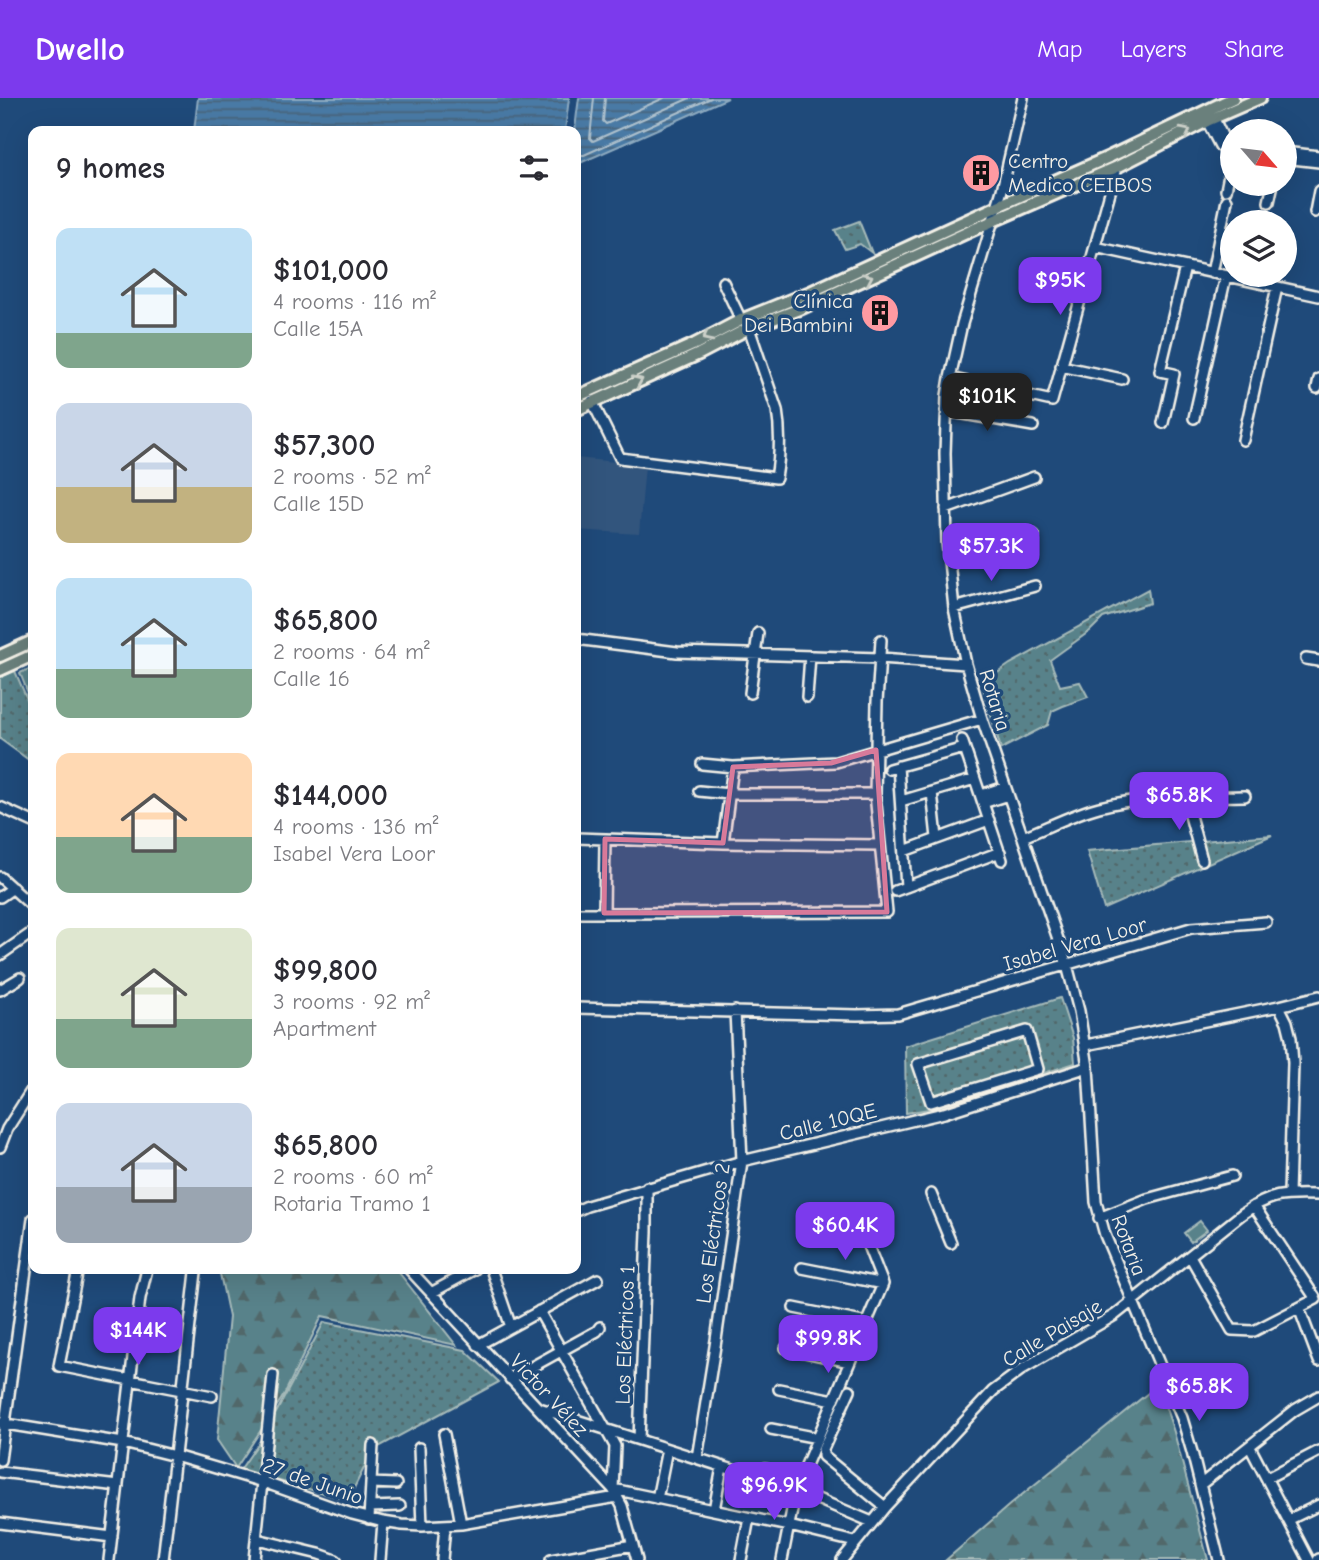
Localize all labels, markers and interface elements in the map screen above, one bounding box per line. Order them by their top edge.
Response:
text: Dwello [35,30,125,68]
text: Map [1037,35,1083,63]
text: Layers [1121,35,1186,63]
text: Share [1224,35,1284,63]
north arrow [1220,119,1297,196]
map controls [1220,119,1297,287]
one-way arrow [1178,127,1191,141]
icon: filters [515,149,553,187]
place label: Centro Medico CEIBOS [1008,149,1152,197]
text: 9 homes [56,151,165,186]
building icon: Centro Medico CEIBOS [960,152,1002,194]
button: layers [1220,210,1297,287]
text: $101,000 [273,253,389,288]
icon: home [112,256,196,340]
pin: $95K [1019,258,1101,317]
text: $95K [1034,266,1086,293]
one-way arrow [860,272,873,286]
text: 4 rooms · 116 m² [273,288,436,315]
place label: Clínica Dei Bambini [744,289,853,337]
building icon: Clínica Dei Bambini [859,292,901,334]
text: Calle 15A [273,315,363,342]
one-way arrow [702,329,715,342]
pin: $101K [938,374,1036,433]
one-way arrow [631,376,643,390]
text: $101K [958,382,1016,409]
text: $57,300 [273,428,375,463]
icon: home [112,431,196,515]
text: 2 rooms · 52 m² [273,463,431,490]
text: Calle 15D [273,490,364,517]
pin: $57.3K [934,524,1048,583]
text: $57.3K [959,532,1023,559]
text: $65,800 [273,603,378,638]
icon: home [112,606,196,690]
text: 2 rooms · 64 m² [273,638,430,665]
text: Calle 16 [273,665,350,692]
street label: Rotaria [974,666,1016,734]
pin: $65.8K [1122,772,1236,832]
text: $144,000 [273,778,388,813]
icon: home [112,781,196,865]
text: $65.8K [1146,781,1212,808]
text: 4 rooms · 136 m² [273,813,439,840]
text: Isabel Vera Loor [273,840,435,867]
street label: Isabel Vera Loor [1000,912,1150,976]
text: $99,800 [273,953,378,988]
icon: home [112,956,196,1040]
text: 3 rooms · 92 m² [273,988,430,1015]
text: Apartment [273,1015,376,1042]
street label: Calle 10QE [777,1098,879,1146]
text: $65,800 [273,1128,378,1163]
icon: home [112,1131,196,1215]
street label: Los Eléctricos 2 [691,1161,735,1305]
text: 2 rooms · 60 m² [273,1163,433,1190]
text: Rotaria Tramo 1 [273,1190,431,1217]
pin: $60.4K [788,1202,902,1262]
text: $60.4K [812,1211,878,1238]
street label: Rotaria [1106,1211,1152,1279]
street label: Los Eléctricos 1 [611,1265,639,1405]
street label: Calle Paisaje [998,1294,1106,1372]
pin: $144K [89,1308,187,1367]
text: $144K [109,1316,167,1343]
pin: $99.8K [771,1316,885,1375]
text: $99.8K [795,1324,861,1351]
street label: Victor Vélez [505,1349,593,1441]
pin: $65.8K [1142,1364,1256,1423]
text: $65.8K [1166,1372,1232,1399]
street label: 27 de Junio [260,1453,366,1509]
pin: $96.9K [717,1462,831,1522]
text: $96.9K [740,1471,808,1498]

